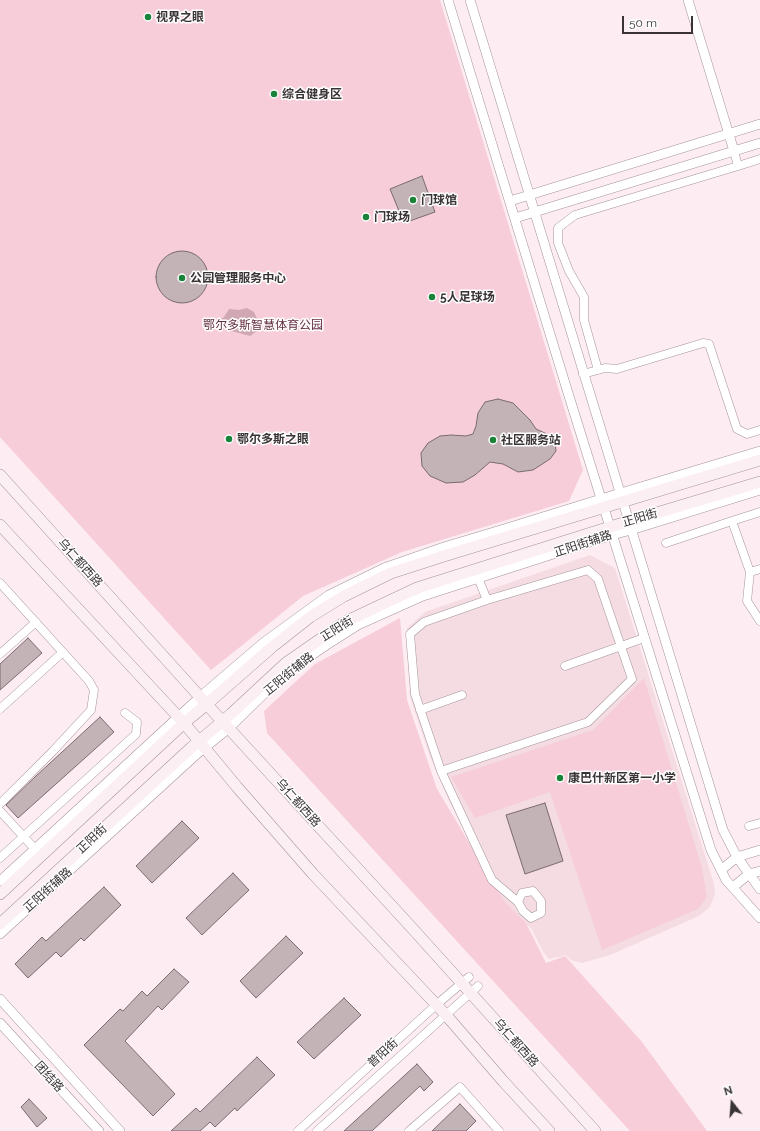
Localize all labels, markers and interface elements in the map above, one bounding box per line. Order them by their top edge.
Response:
scale bar [624,8,695,34]
place label: 视界之眼 [156,10,204,24]
marker: 视界之眼 [143,12,153,22]
text: 50 m [629,16,657,30]
place label: 综合健身区 [282,87,342,101]
marker: 综合健身区 [269,89,279,99]
place label: 门球馆 [421,193,457,207]
marker: 门球馆 [408,195,418,205]
place label: 门球场 [374,210,410,224]
marker: 门球场 [361,212,371,222]
place label: 公园管理服务中心 [190,271,286,285]
marker: 公园管理服务中心 [177,273,187,283]
place label: 5人足球场 [440,290,495,304]
marker: 5人足球场 [427,292,437,302]
park label: 鄂尔多斯智慧体育公园 [203,318,323,332]
place label: 鄂尔多斯之眼 [237,432,309,446]
place label: 社区服务站 [501,433,561,447]
marker: 鄂尔多斯之眼 [224,434,234,444]
marker: 社区服务站 [488,435,498,445]
street label: 正阳街 [621,506,659,530]
street label: 正阳街辅路 [552,528,614,560]
street label: 乌仁都西路 [55,536,105,590]
street label: 正阳街 [318,613,356,645]
street label: 正阳街辅路 [261,650,317,698]
place label: 康巴什新区第一小学 [568,771,676,785]
marker: 康巴什新区第一小学 [555,773,565,783]
street label: 乌仁都西路 [273,776,323,830]
street label: 正阳街 [74,821,110,857]
street label: 正阳街辅路 [21,865,75,915]
street label: 乌仁都西路 [491,1016,541,1070]
street label: 普阳街 [365,1036,401,1070]
street label: 团结路 [32,1059,66,1095]
north arrow [712,1083,752,1123]
text: N [722,1084,734,1098]

